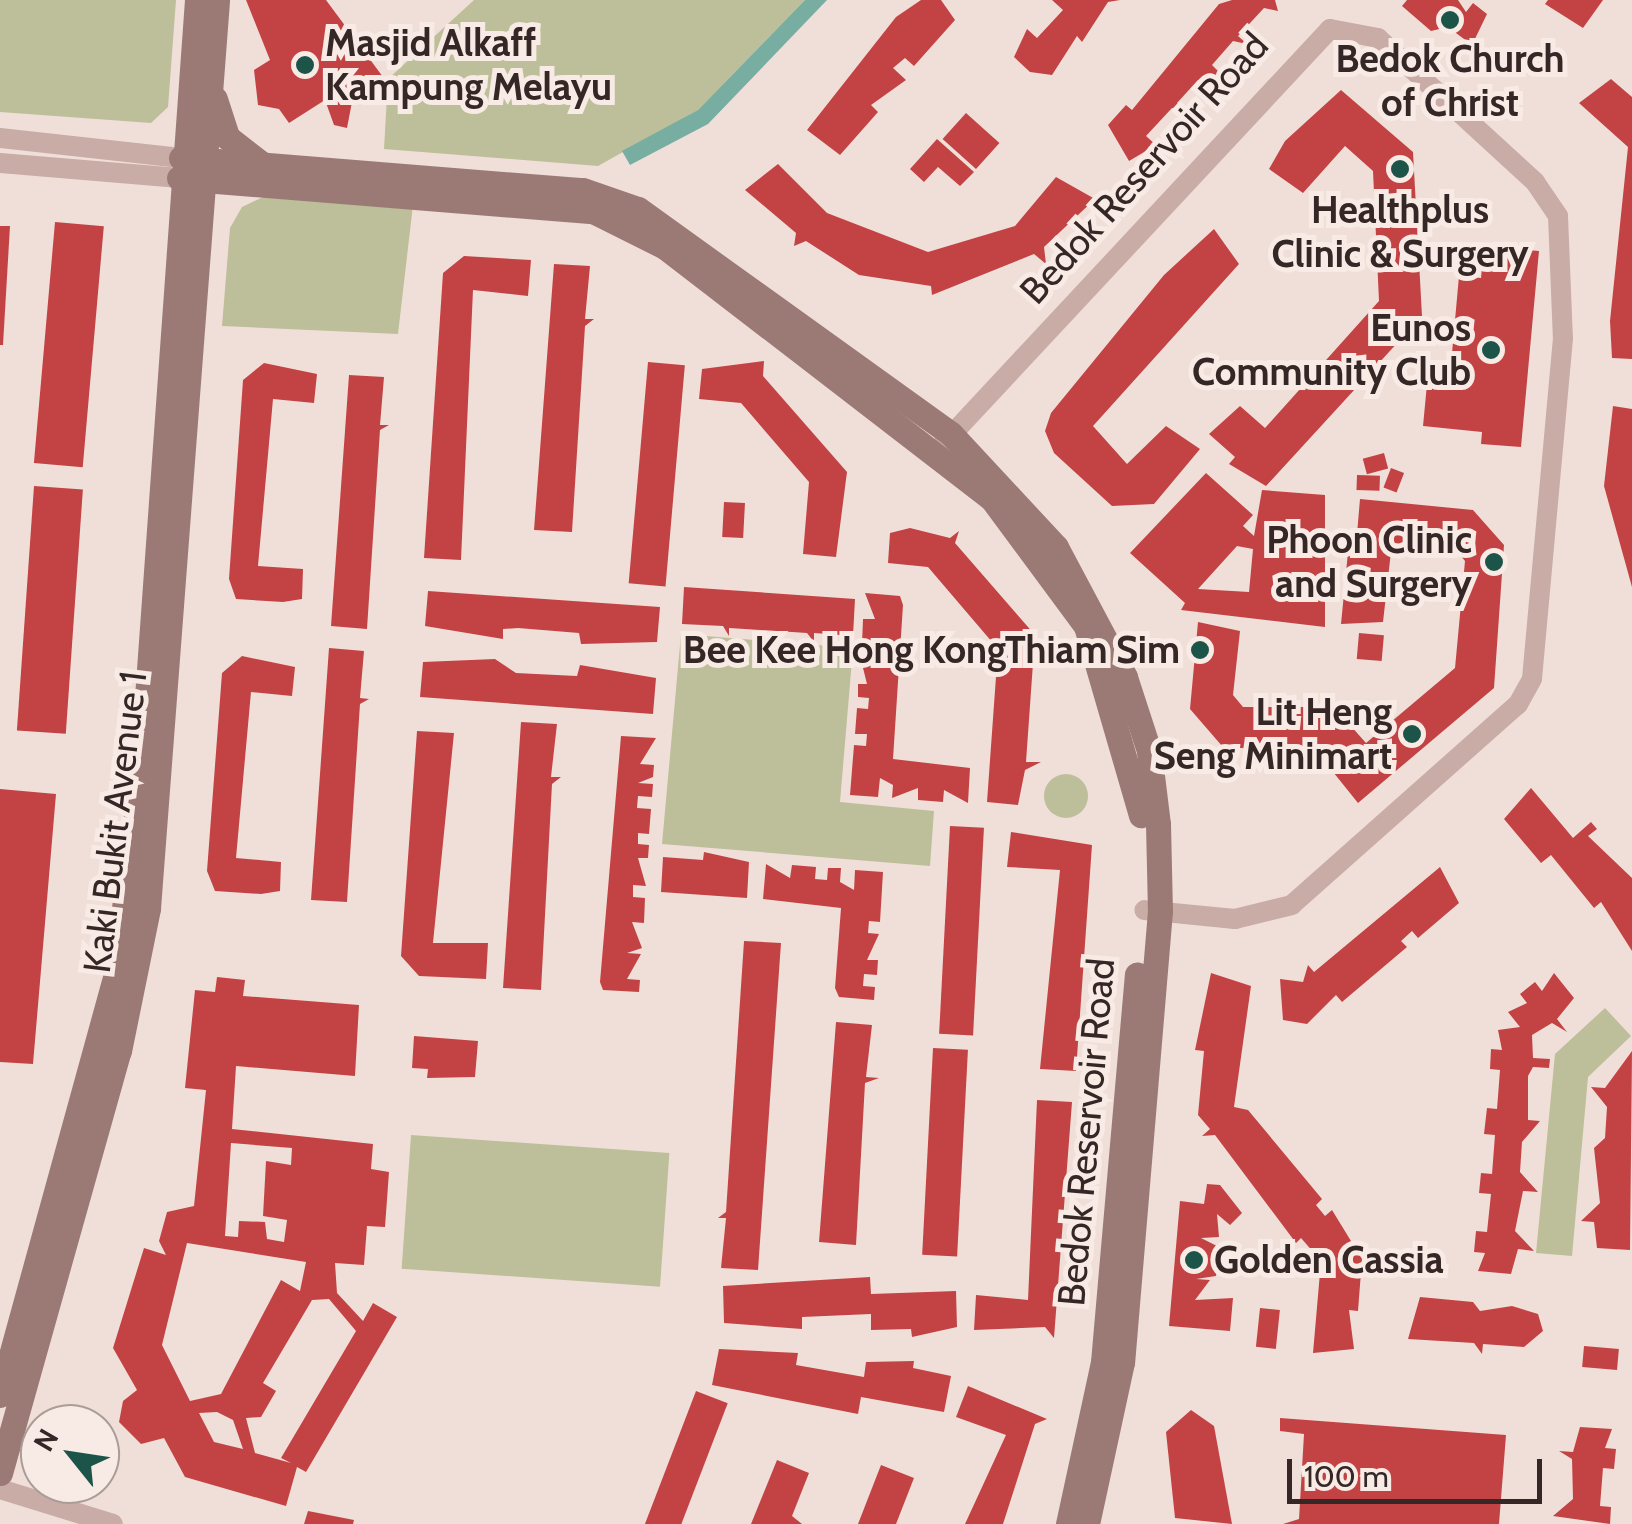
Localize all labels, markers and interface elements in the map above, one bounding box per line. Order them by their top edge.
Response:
marker: Bedok Church of Christ [1439,9,1461,31]
place label: Masjid Alkaff Kampung Melayu [325,20,612,110]
street label: Bedok Reservoir Road [1010,23,1278,313]
place label: Bedok Church of Christ [1335,36,1565,125]
marker: Masjid Alkaff Kampung Melayu [294,54,316,76]
marker: Healthplus Clinic & Surgery [1387,156,1413,182]
place label: Healthplus Clinic & Surgery [1271,187,1529,276]
place label: Eunos Community Club [1192,305,1471,394]
marker: Eunos Community Club [1480,339,1502,361]
place label: Phoon Clinic and Surgery [1266,517,1472,606]
marker: Phoon Clinic and Surgery [1481,549,1507,575]
place label: Bee Kee Hong KongThiam Sim [683,627,1180,673]
marker: Bee Kee Hong KongThiam Sim [1189,639,1211,661]
street label: Kaki Bukit Avenue 1 [74,669,156,975]
place label: Lit Heng Seng Minimart [1154,689,1392,778]
marker: Lit Heng Seng Minimart [1401,723,1423,745]
street label: Bedok Reservoir Road [1048,956,1124,1308]
place label: Golden Cassia [1214,1237,1444,1283]
marker: Golden Cassia [1183,1249,1205,1271]
north arrow [20,1404,120,1504]
text: N [26,1423,65,1457]
scale bar [1292,1439,1547,1501]
text: 100 m [1304,1458,1389,1495]

